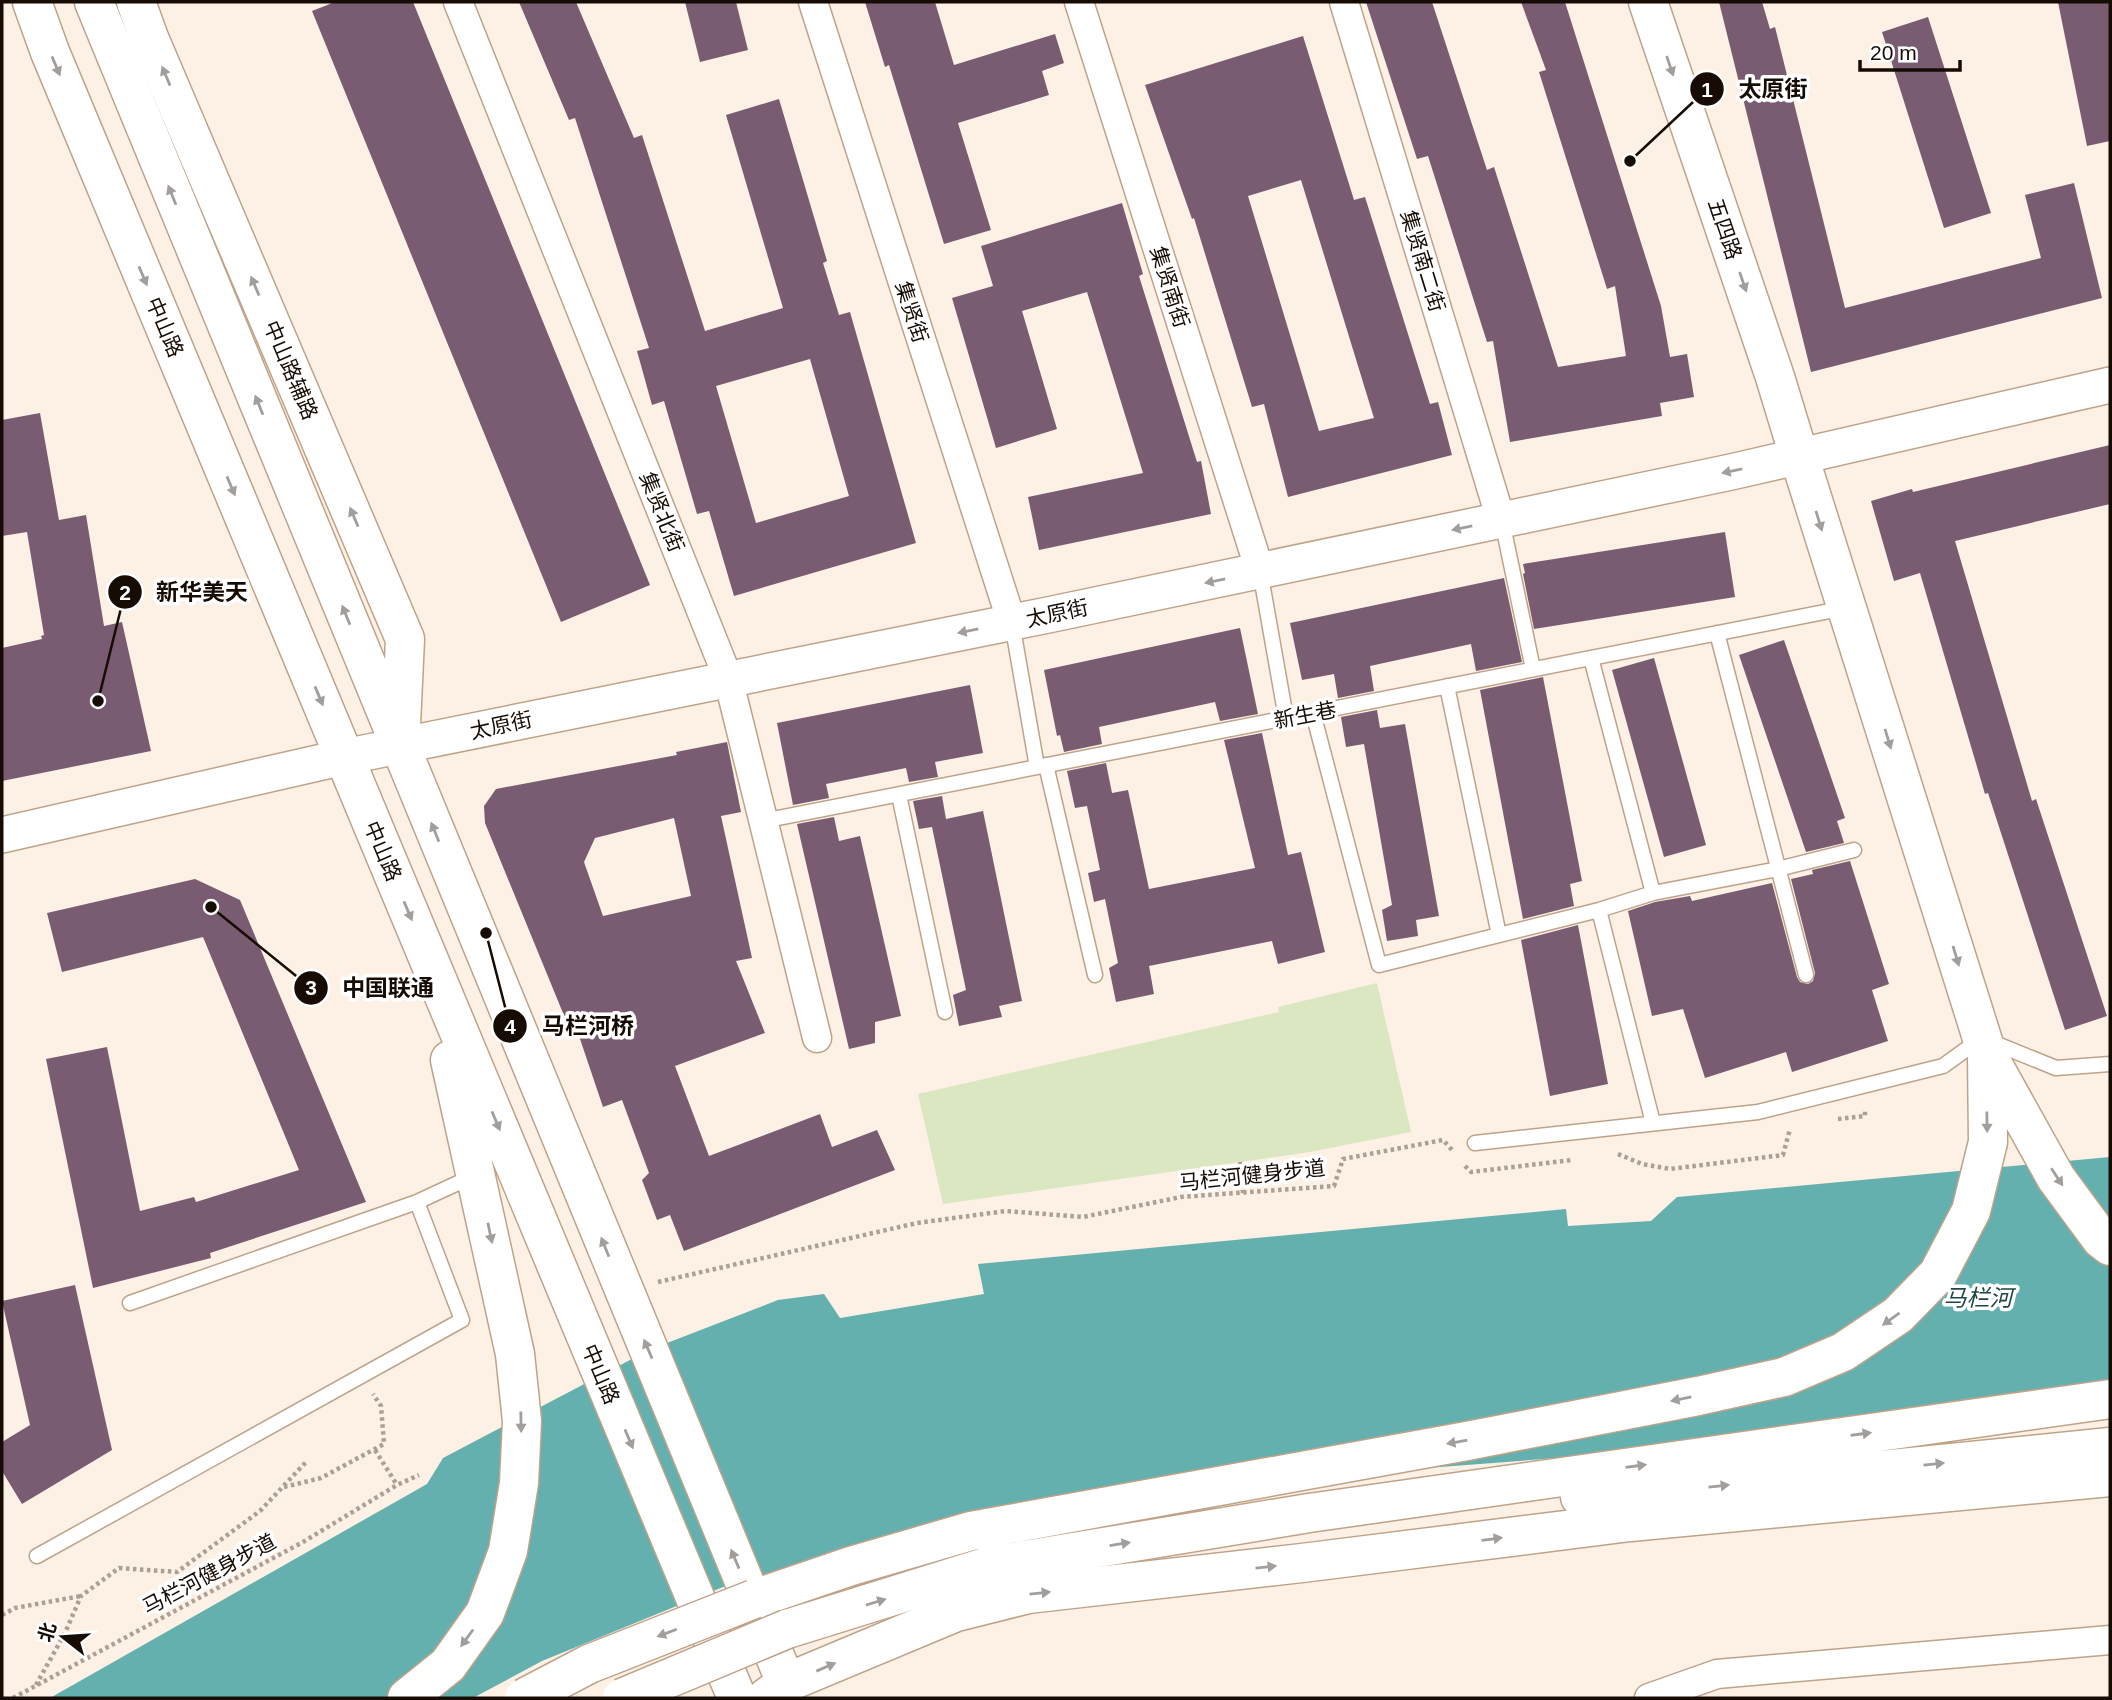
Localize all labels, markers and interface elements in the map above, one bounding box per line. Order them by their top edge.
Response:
scale bar [1860,28,1960,72]
text: 20 m [1870,41,1917,64]
one-way arrow [50,56,61,77]
one-way arrow [1665,56,1676,77]
one-way arrow [160,66,171,87]
callout: 太原街 [1690,67,1822,111]
text: 太原街 [1739,76,1808,102]
text: 1 [1701,78,1713,101]
one-way arrow [166,185,178,205]
street label: 五四路 [1704,195,1746,263]
street label: 集贤南二街 [1397,207,1449,315]
street label: 集贤南街 [1146,244,1194,330]
one-way arrow [138,265,149,286]
one-way arrow [1738,272,1749,293]
one-way arrow [249,275,260,296]
street label: 集贤街 [891,278,933,346]
street label: 中山路 [142,294,188,360]
street label: 中山路辅路 [260,317,322,423]
one-way arrow [253,394,264,415]
one-way arrow [1721,466,1743,477]
street label: 集贤北街 [636,469,688,555]
one-way arrow [225,475,236,496]
one-way arrow [348,507,359,528]
one-way arrow [1815,511,1825,532]
one-way arrow [1451,523,1473,534]
callout: 新华美天 [107,570,262,614]
one-way arrow [1204,575,1226,586]
text: 新华美天 [156,579,248,605]
text: 2 [119,581,131,604]
street label: 太原街 [1024,595,1090,631]
one-way arrow [340,605,351,626]
one-way arrow [957,626,979,637]
one-way arrow [313,685,324,706]
street label: 新生巷 [1272,698,1338,732]
street label: 太原街 [468,707,534,743]
one-way arrow [1883,728,1893,749]
street label: 中山路 [360,818,406,884]
one-way arrow [429,822,440,843]
one-way arrow [403,900,414,921]
one-way arrow [1951,945,1962,966]
callout: 中国联通 [293,966,448,1010]
text: 中国联通 [342,975,434,1001]
text: 3 [305,976,317,999]
callout: 马栏河桥 [493,1004,648,1048]
text: 马栏河桥 [542,1013,634,1039]
text: 4 [504,1015,516,1038]
one-way arrow [490,1110,501,1131]
one-way arrow [1982,1112,1993,1134]
street label: 马栏河健身步道 [1178,1156,1326,1194]
one-way arrow [2050,1168,2063,1187]
one-way arrow [484,1222,495,1244]
one-way arrow [600,1236,611,1257]
water label: 马栏河 [1944,1285,2017,1311]
one-way arrow [1882,1312,1900,1326]
one-way arrow [642,1339,653,1360]
street label: 中山路 [578,1341,624,1407]
one-way arrow [1670,1394,1692,1405]
one-way arrow [516,1411,527,1433]
one-way arrow [1850,1428,1872,1439]
one-way arrow [623,1429,634,1450]
one-way arrow [1446,1437,1468,1448]
one-way arrow [1923,1458,1945,1469]
one-way arrow [1625,1460,1647,1471]
one-way arrow [1708,1480,1730,1491]
street label: 马栏河健身步道 [139,1529,279,1619]
one-way arrow [1481,1534,1503,1545]
one-way arrow [1109,1538,1131,1549]
one-way arrow [729,1549,740,1570]
one-way arrow [1255,1562,1277,1573]
one-way arrow [1029,1587,1051,1598]
one-way arrow [865,1596,886,1606]
north arrow [28,1602,98,1672]
text: 北 [34,1620,60,1644]
one-way arrow [657,1627,678,1638]
one-way arrow [460,1629,474,1647]
one-way arrow [816,1661,836,1673]

